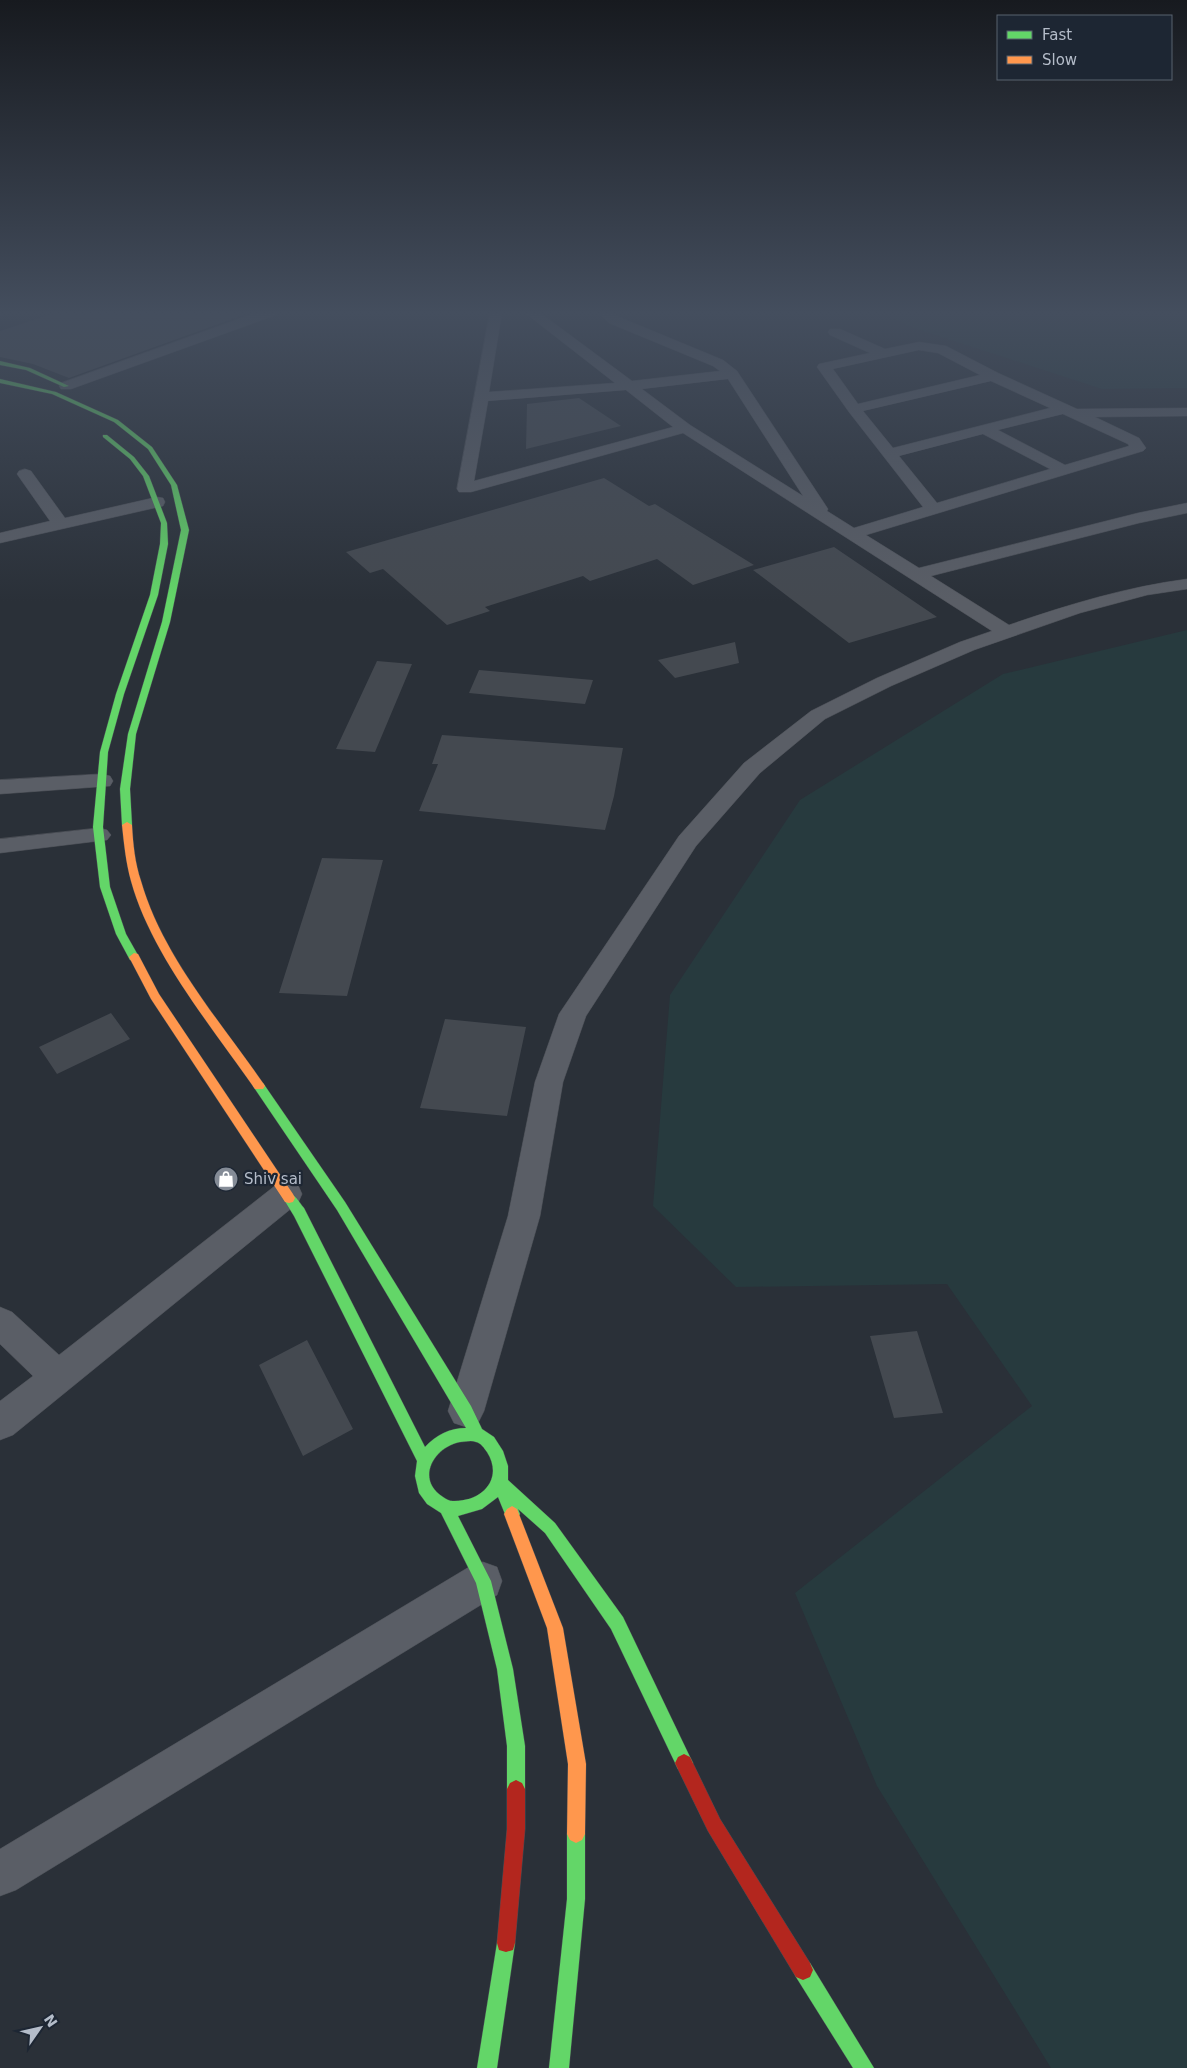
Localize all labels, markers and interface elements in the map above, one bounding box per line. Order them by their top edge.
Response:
legend [997,15,1172,80]
text: Fast [1042,26,1072,44]
text: Slow [1042,51,1077,69]
shop icon: Shiv sai [213,1166,239,1192]
place label: Shiv sai [244,1170,302,1188]
north arrow [15,2003,65,2053]
text: N [41,2011,61,2030]

